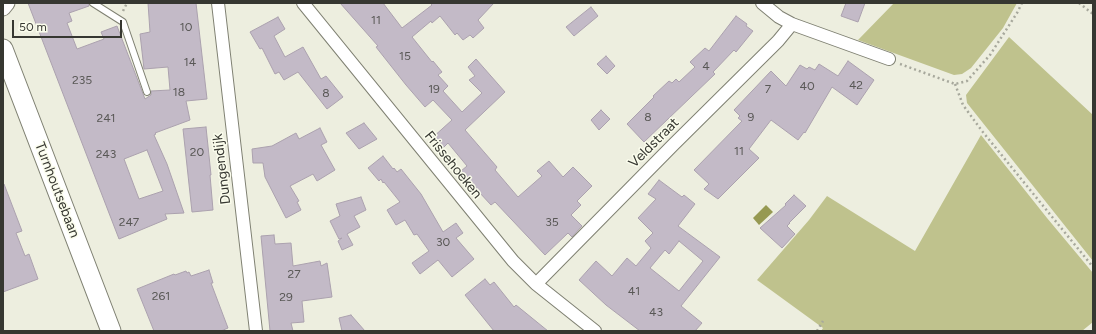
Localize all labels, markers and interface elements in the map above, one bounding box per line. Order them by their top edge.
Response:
scale bar [14,12,124,38]
house number: 11 [371,13,381,27]
text: 50 m [19,20,47,34]
house number: 10 [180,20,192,34]
house number: 15 [399,49,411,63]
house number: 14 [184,55,196,69]
house number: 4 [702,59,710,73]
house number: 235 [72,73,92,87]
house number: 42 [849,78,863,92]
house number: 40 [799,79,815,93]
house number: 19 [428,82,440,96]
house number: 7 [765,82,771,96]
house number: 18 [173,85,185,99]
house number: 8 [322,86,330,100]
house number: 8 [644,110,652,124]
house number: 9 [748,110,754,124]
house number: 241 [96,111,116,125]
street label: Veldstraat [625,114,683,172]
street label: Frissehoeken [421,128,485,202]
street label: Dungendijk [209,133,235,205]
street label: Turnhoutsebaan [31,140,83,240]
house number: 11 [734,144,744,158]
house number: 20 [190,145,204,159]
house number: 243 [96,147,116,161]
house number: 247 [119,215,139,229]
house number: 35 [545,215,559,229]
house number: 30 [436,235,450,249]
house number: 27 [287,267,301,281]
house number: 41 [628,284,640,298]
house number: 261 [152,289,170,303]
house number: 29 [279,290,293,304]
house number: 43 [649,305,663,319]

